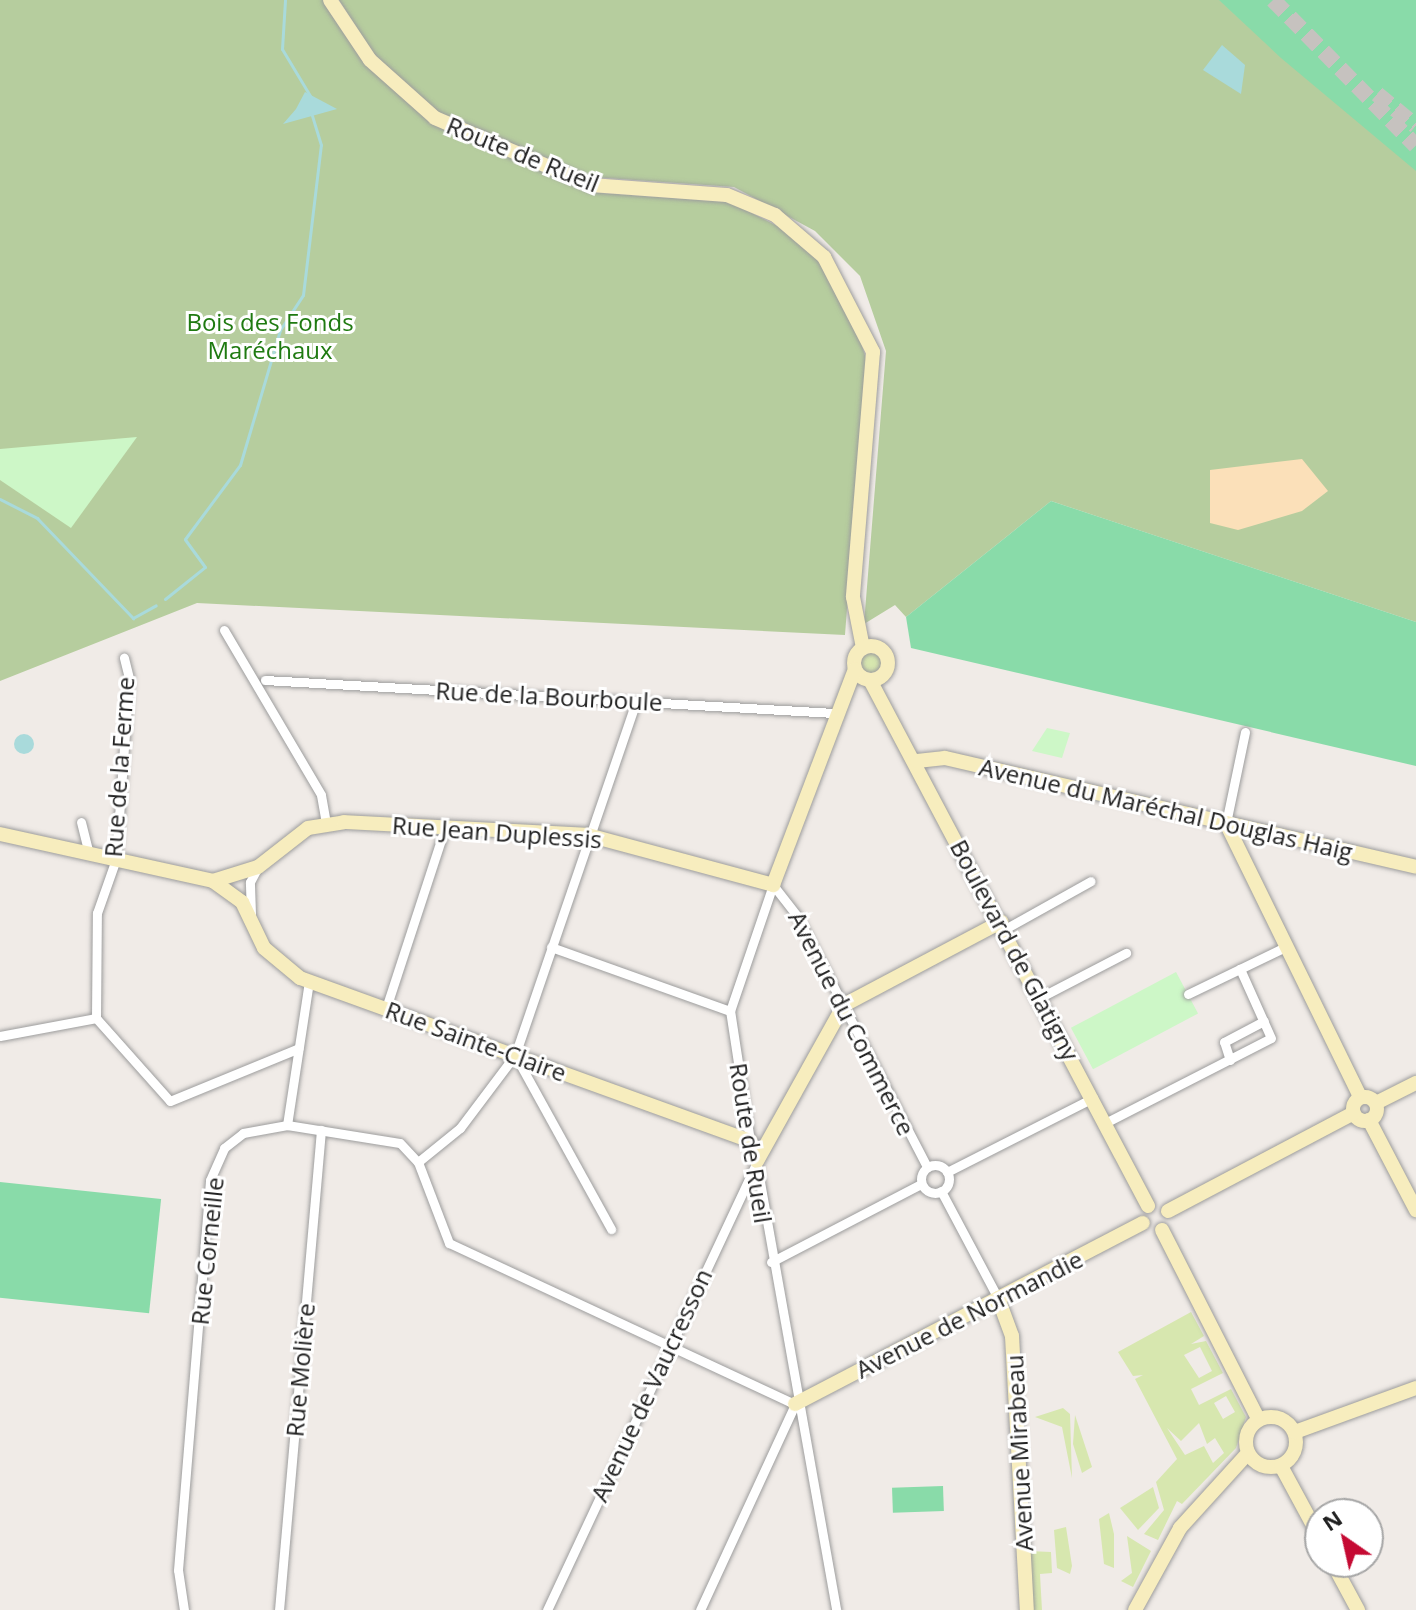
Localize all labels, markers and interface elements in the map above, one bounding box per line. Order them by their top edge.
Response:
street label: Route de Rueil [443,110,603,198]
park label: Bois des Fonds Maréchaux [186,308,354,364]
street label: Rue de la Ferme [98,676,140,858]
street label: Rue de la Bourboule [435,676,663,716]
street label: Avenue du Maréchal Douglas Haig [977,752,1355,866]
street label: Rue Jean Duplessis [391,810,603,854]
street label: Boulevard de Glatigny [945,835,1085,1065]
street label: Avenue du Commerce [783,906,921,1140]
street label: Rue Sainte-Claire [382,995,570,1087]
street label: Route de Rueil [724,1061,778,1225]
street label: Rue Corneille [185,1176,229,1326]
street label: Avenue de Normandie [851,1244,1087,1384]
street label: Avenue de Vaucresson [584,1264,718,1506]
street label: Rue Molière [280,1302,320,1438]
street label: Avenue Mirabeau [999,1354,1039,1552]
north arrow [1304,1498,1384,1578]
text: N [1316,1502,1347,1537]

